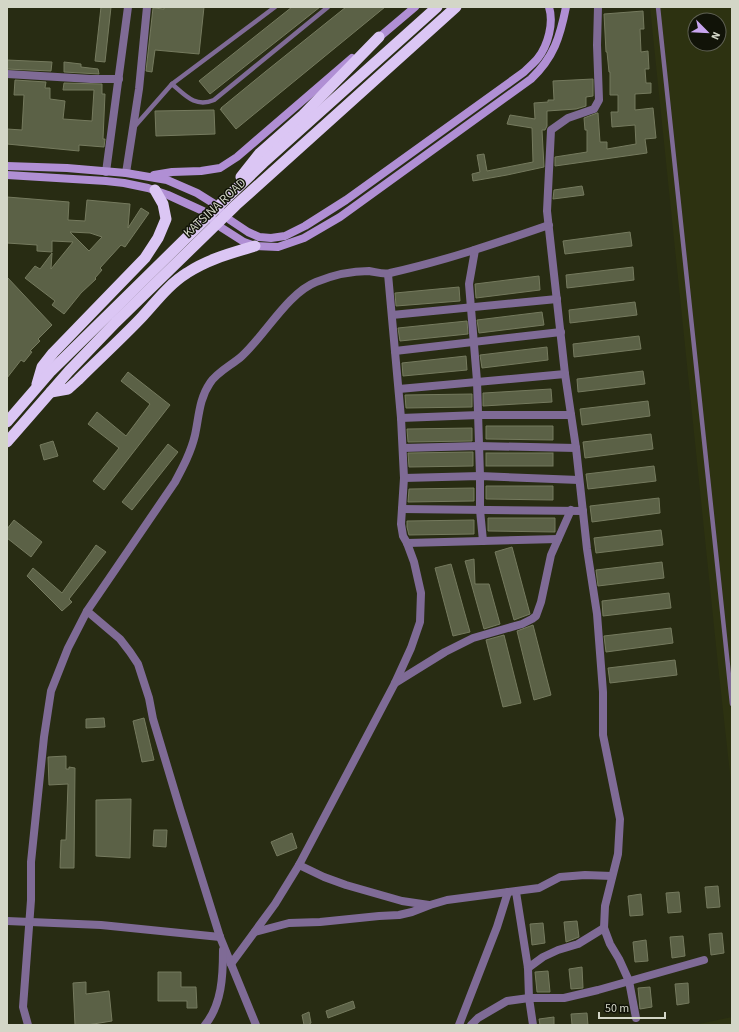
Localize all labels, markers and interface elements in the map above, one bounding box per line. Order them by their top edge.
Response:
north arrow [687,12,727,52]
text: N [707,29,724,42]
street label: KATSINA ROAD [179,174,250,241]
scale bar [599,994,665,1020]
text: 50 m [605,1000,629,1017]

